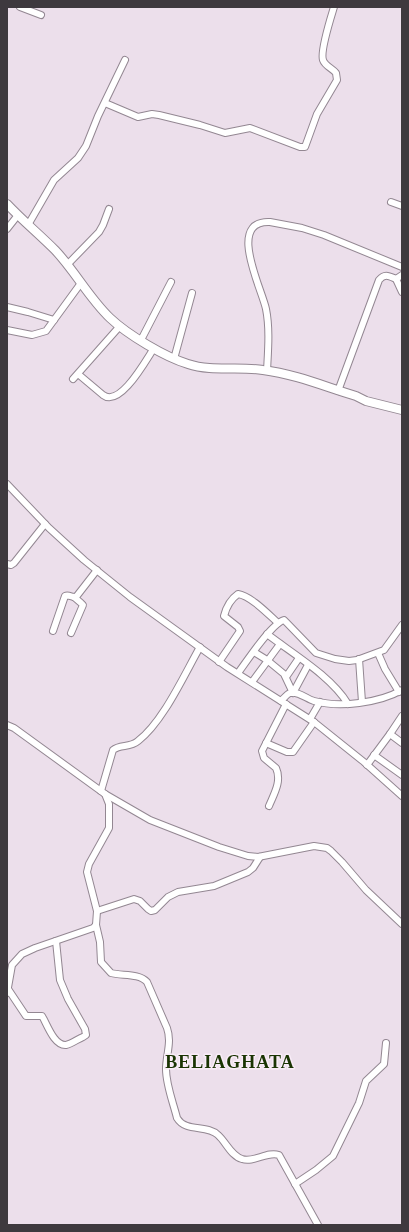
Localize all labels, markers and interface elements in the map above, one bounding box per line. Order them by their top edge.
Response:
district label: BELIAGHATA [165,1052,295,1072]

